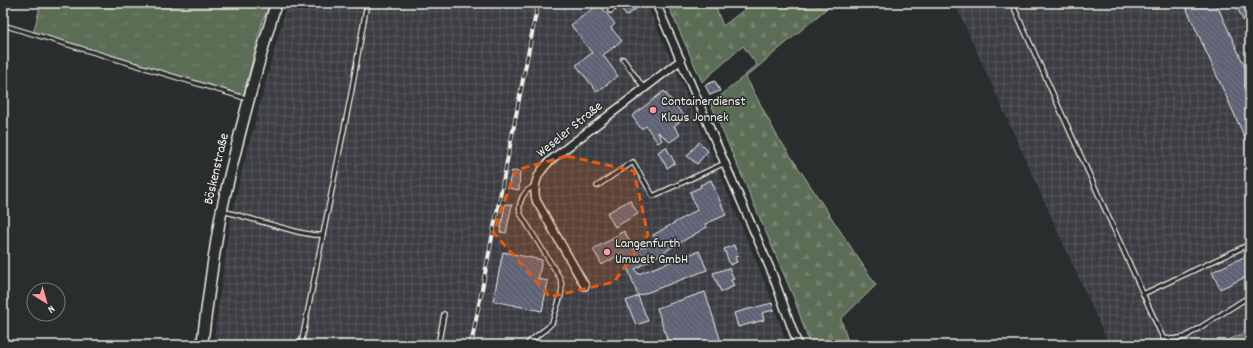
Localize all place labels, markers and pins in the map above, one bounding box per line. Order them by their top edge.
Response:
place label: Containerdienst Klaus Jonnek [661,92,746,128]
marker: Containerdienst Klaus Jonnek [648,105,658,115]
place label: Langenfurth Umwelt GmbH [615,234,688,270]
marker: Langenfurth Umwelt GmbH [602,247,612,257]

